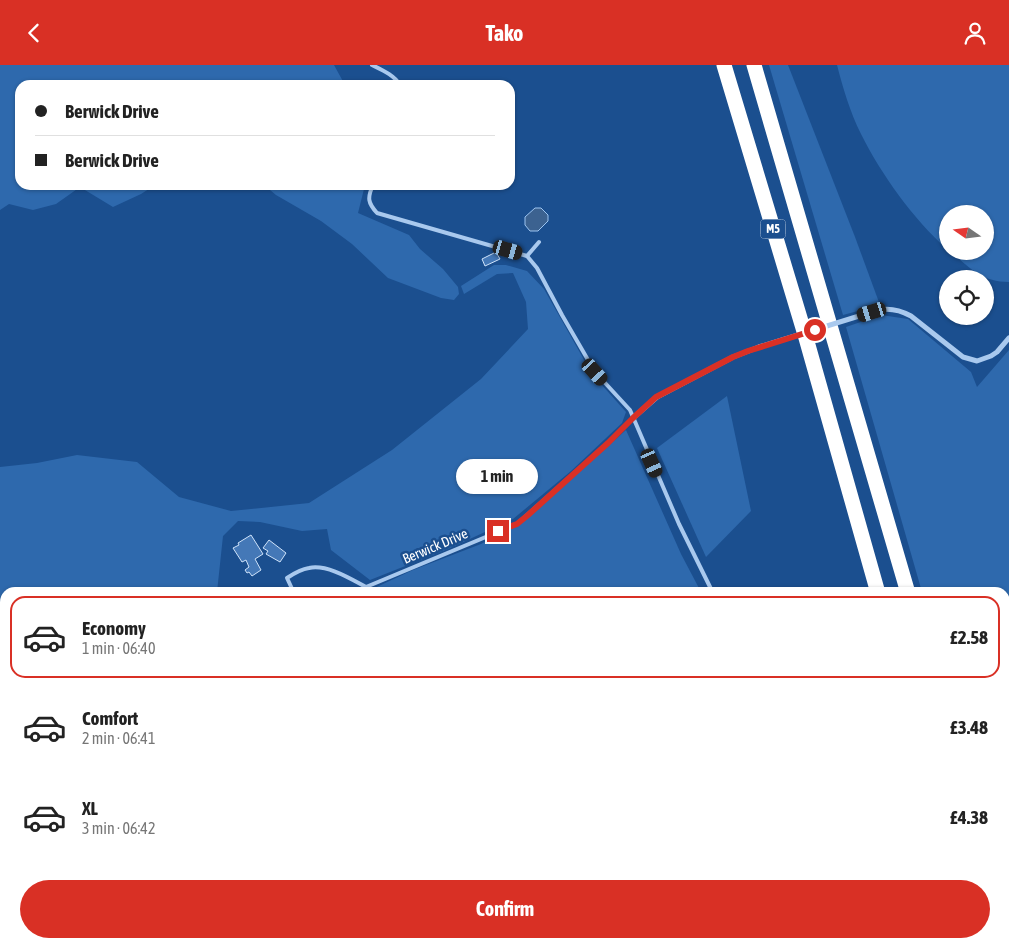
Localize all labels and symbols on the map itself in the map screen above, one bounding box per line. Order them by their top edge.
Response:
north arrow [939,205,994,260]
road number: M5 [760,219,786,238]
car [491,239,524,261]
car [855,300,888,324]
route start [804,319,826,341]
car [579,356,610,388]
car [639,446,664,480]
callout: 1 min [457,459,539,493]
route end [487,520,509,542]
street label: Berwick Drive [400,525,470,567]

